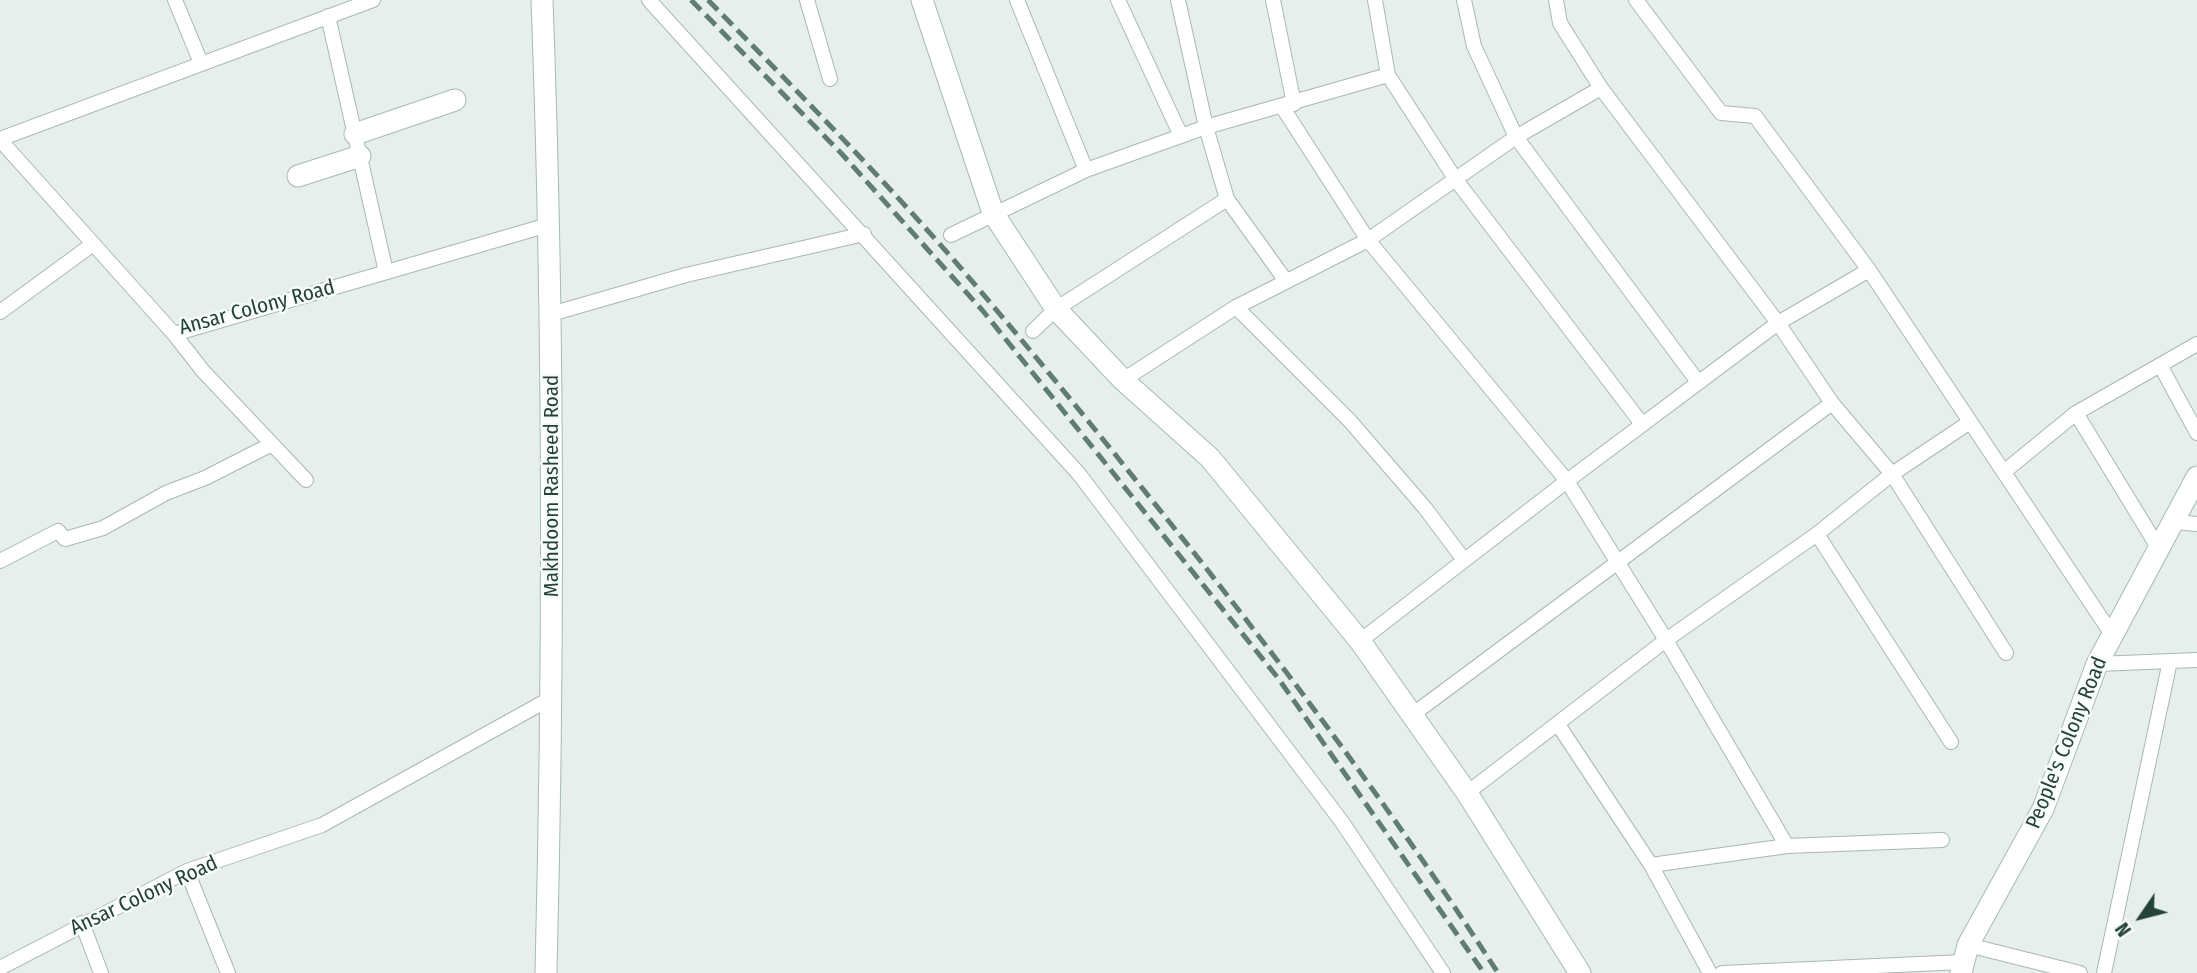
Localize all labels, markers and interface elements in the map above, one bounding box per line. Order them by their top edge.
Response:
street label: Ansar Colony Road [176,275,338,341]
street label: Makhdoom Rasheed Road [539,375,565,597]
street label: People's Colony Road [2021,653,2113,833]
street label: Ansar Colony Road [66,851,222,941]
north arrow [2106,882,2176,952]
text: N [2111,918,2136,941]

